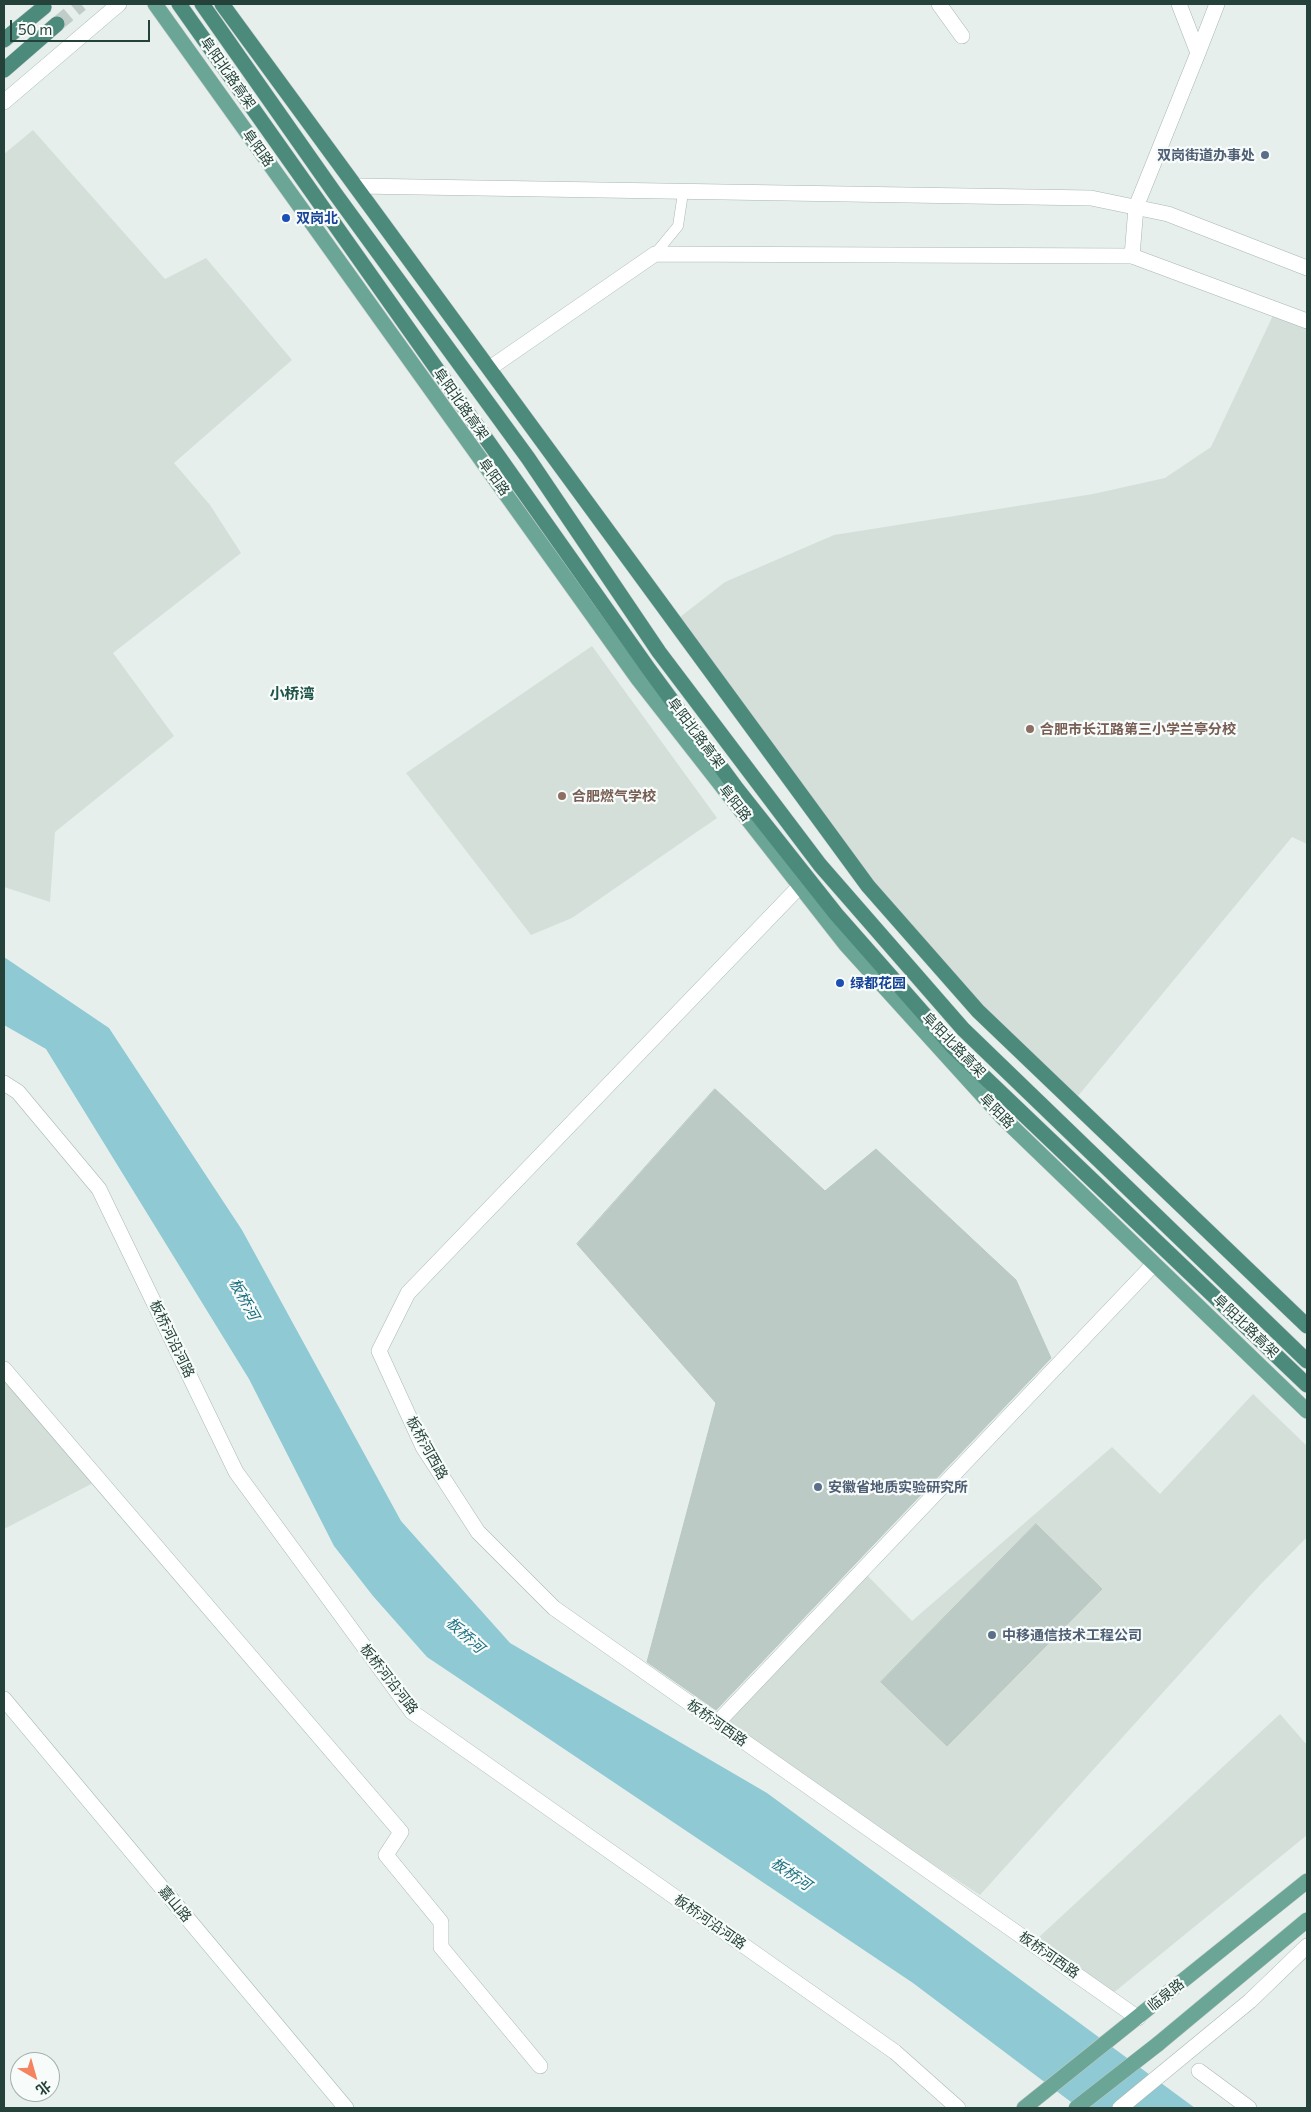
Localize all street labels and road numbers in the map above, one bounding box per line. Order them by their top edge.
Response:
street label: 阜阳北路高架 [197,34,259,112]
street label: 阜阳路 [239,126,277,170]
street label: 阜阳北路高架 [430,365,492,443]
street label: 阜阳路 [475,455,513,499]
street label: 阜阳北路高架 [664,694,728,772]
street label: 阜阳路 [715,781,755,825]
street label: 阜阳北路高架 [919,1009,989,1081]
street label: 阜阳路 [976,1090,1018,1132]
street label: 阜阳北路高架 [1210,1291,1282,1361]
street label: 板桥河沿河路 [146,1298,198,1380]
street label: 板桥河西路 [403,1413,451,1483]
street label: 板桥河沿河路 [357,1641,421,1717]
street label: 板桥河西路 [684,1696,750,1750]
street label: 嘉山路 [155,1883,195,1925]
street label: 板桥河沿河路 [671,1891,749,1953]
street label: 板桥河西路 [1016,1928,1082,1982]
street label: 临泉路 [1144,1975,1188,2015]

